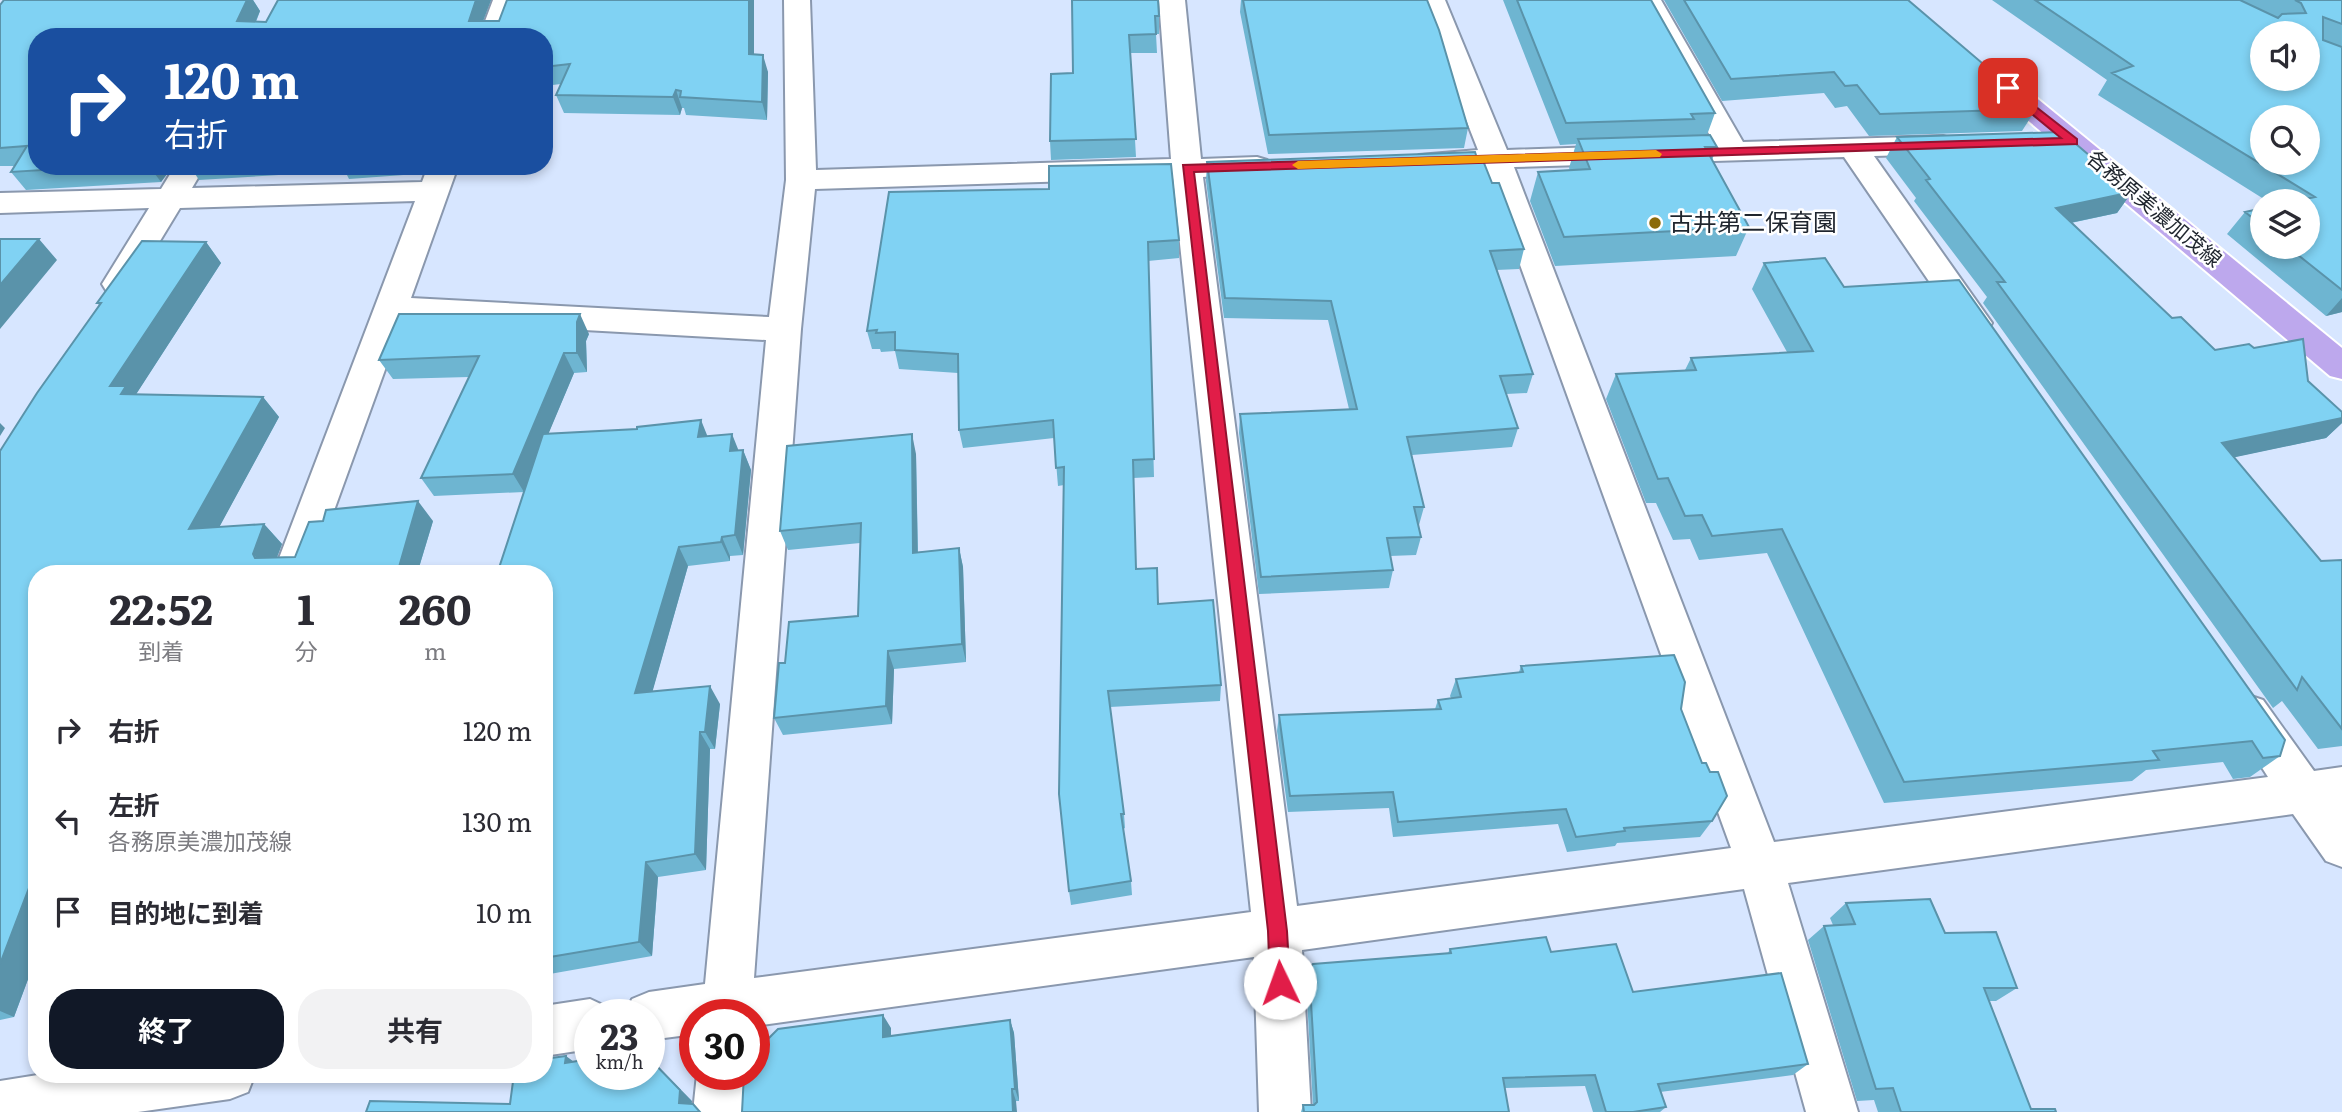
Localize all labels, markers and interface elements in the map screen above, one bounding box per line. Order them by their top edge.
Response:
map controls [2250,21,2320,259]
button: sound [2250,21,2320,91]
text: 120 m [164,41,299,114]
icon: right [49,56,140,147]
pin [1978,58,2038,118]
icon: arrive [1989,69,2027,107]
button: search [2250,105,2320,175]
text: 右折 [164,108,228,156]
street label: 各務原美濃加茂線 [2081,141,2230,273]
button: layers [2250,189,2320,259]
place label: 古井第二保育園 [1669,203,1837,238]
marker: 古井第二保育園 [1647,215,1663,231]
text: 22:52 [109,576,213,638]
text: 1 [297,576,315,638]
text: 260 [399,576,472,638]
text: 到着 [138,633,184,667]
text: 分 [294,633,317,667]
text: m [424,633,446,667]
text: 右折 [108,710,160,749]
text: 120 m [463,710,532,749]
icon: right [49,711,87,749]
text: 左折 [108,784,160,823]
text: 130 m [462,801,532,840]
icon: left [49,802,87,840]
text: 各務原美濃加茂線 [108,823,292,857]
text: 目的地に到着 [108,892,264,931]
text: 10 m [476,892,532,931]
icon: arrive [49,893,87,931]
position arrow [1243,946,1317,1020]
button: 終了 [49,989,284,1069]
button: 共有 [298,989,532,1069]
speed limit sign: 30 [679,999,770,1090]
text: 23 [600,1009,639,1061]
text: km/h [596,1048,643,1075]

